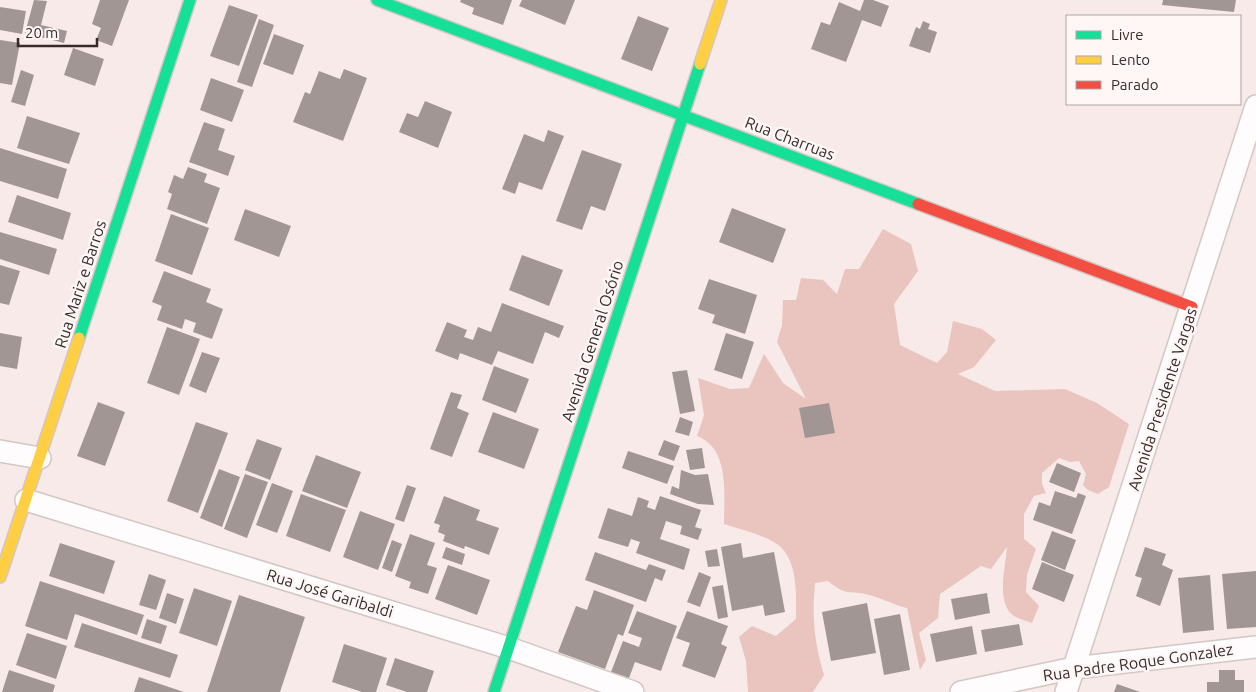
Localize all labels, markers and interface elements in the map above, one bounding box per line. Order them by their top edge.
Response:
scale bar [18,15,96,47]
legend [1066,15,1241,105]
text: 20 m [25,24,58,41]
text: Livre [1111,26,1144,43]
text: Lento [1111,51,1150,68]
text: Parado [1111,76,1158,93]
street label: Rua Charruas [743,113,837,163]
street label: Rua Mariz e Barros [51,218,109,350]
street label: Avenida General Osório [557,258,627,424]
street label: Avenida Presidente Vargas [1124,305,1200,493]
street label: Rua José Garibaldi [264,565,396,621]
street label: Rua Padre Roque Gonzalez [1042,640,1234,684]

